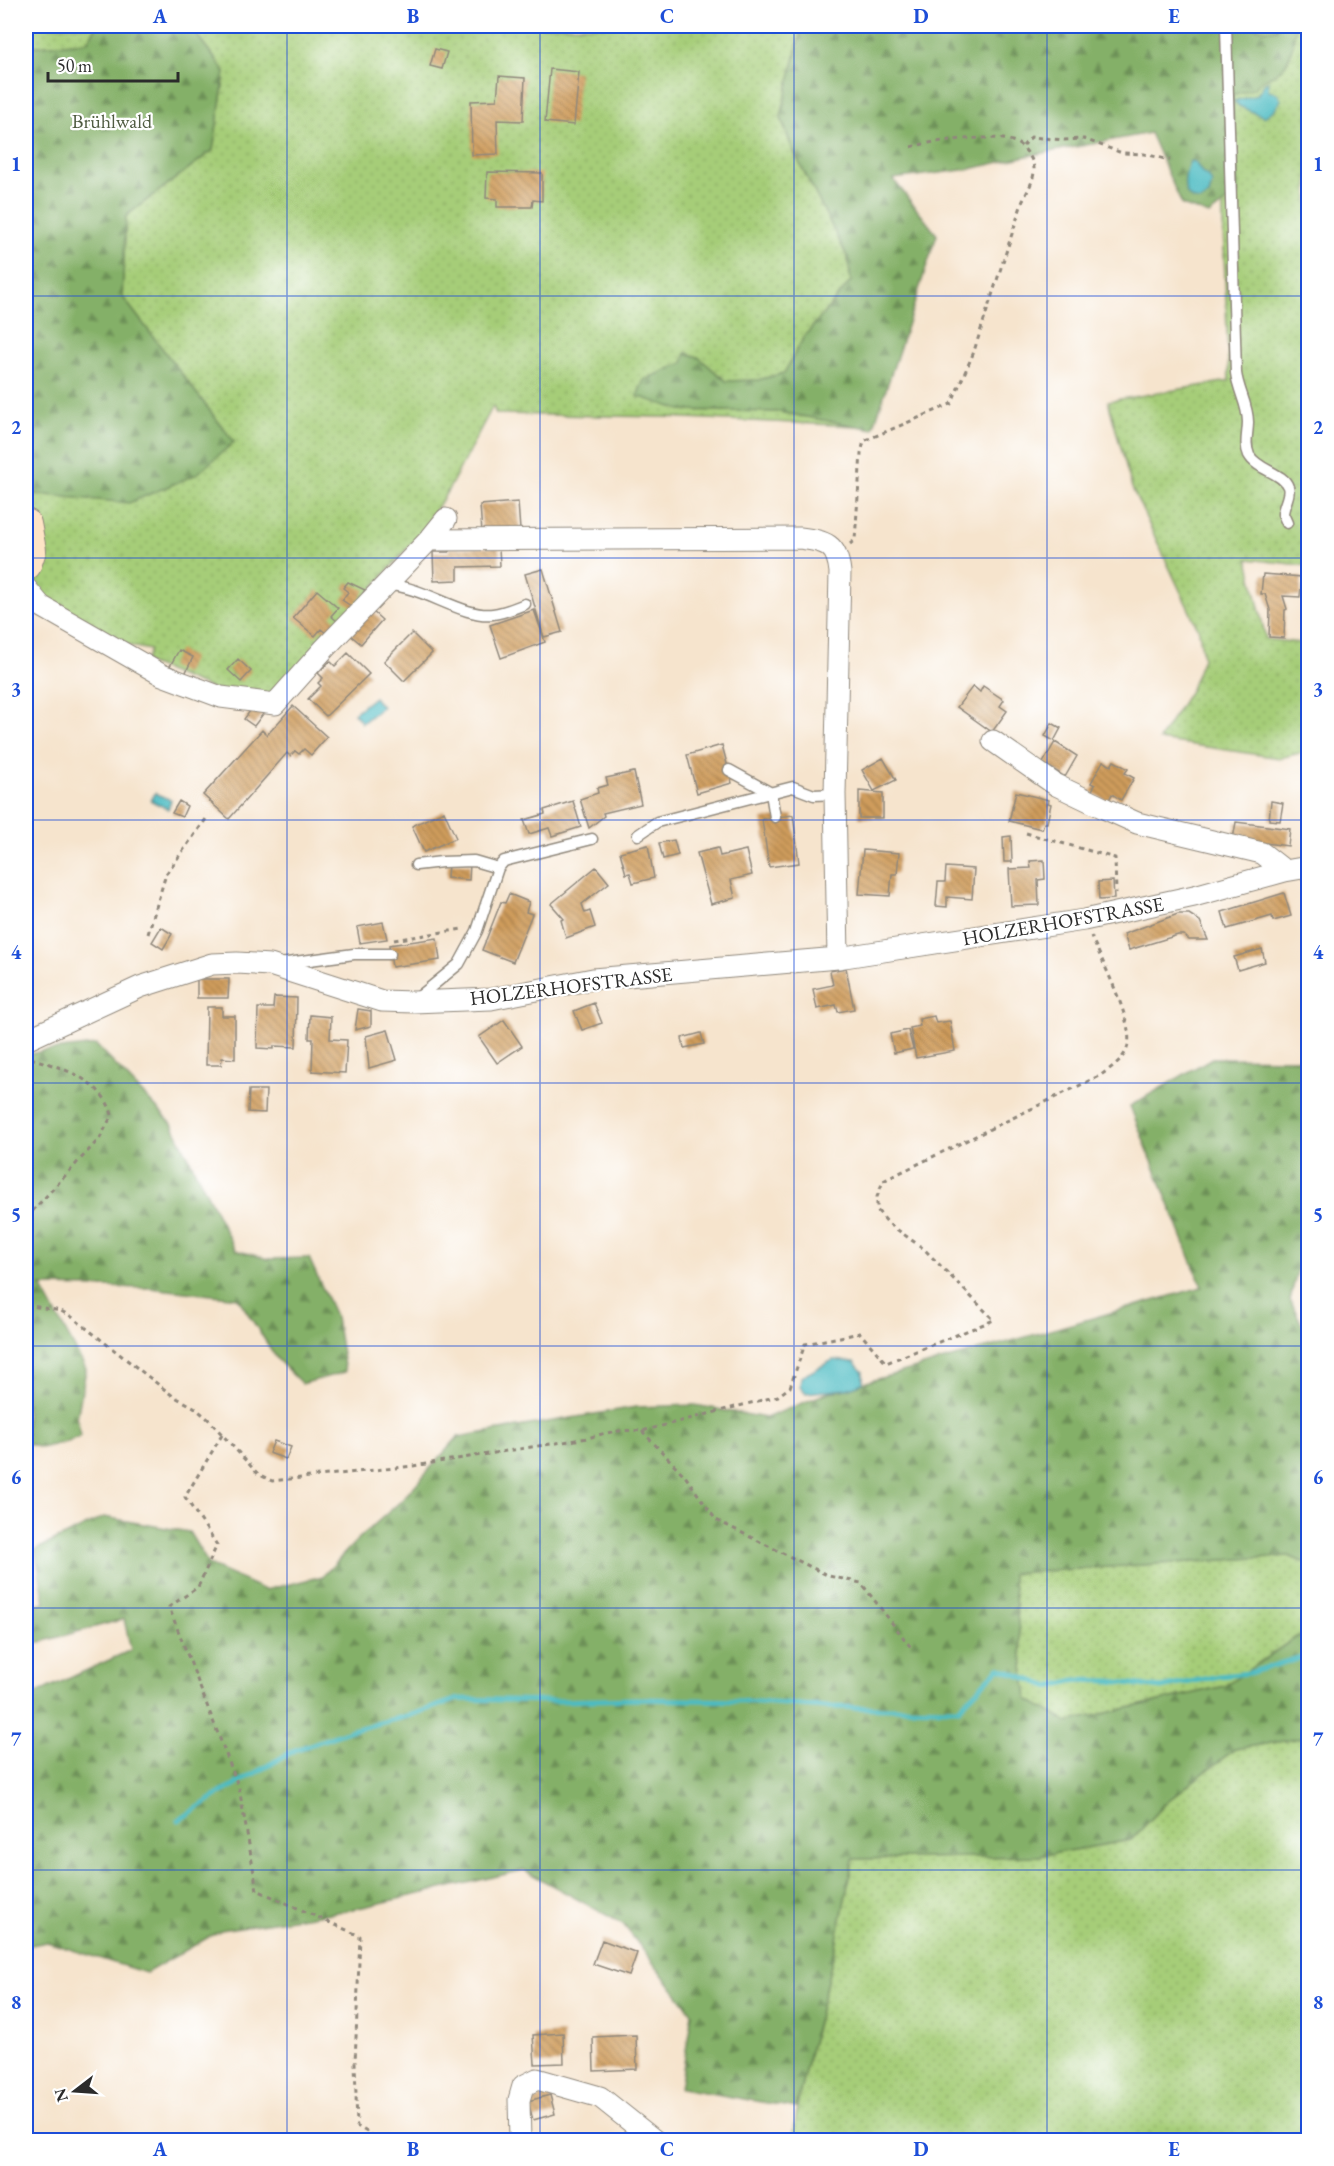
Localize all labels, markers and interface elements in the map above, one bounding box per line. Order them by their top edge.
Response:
text: A [152,3,168,29]
text: B [407,3,419,29]
text: C [660,3,674,29]
text: D [913,3,929,29]
text: E [1168,3,1180,29]
scale bar [48,45,178,83]
text: 50 m [57,54,92,77]
park label: Brühlwald [72,108,153,134]
text: 1 [11,151,21,177]
text: 1 [1313,151,1323,177]
text: 2 [11,414,22,440]
text: 2 [1313,414,1324,440]
text: 3 [11,676,21,702]
text: 3 [1313,676,1323,702]
street label: HOLZERHOFSTRASSE [960,890,1166,952]
text: 4 [11,939,22,965]
text: 4 [1313,939,1324,965]
street label: HOLZERHOFSTRASSE [468,961,674,1011]
text: 5 [11,1201,21,1227]
text: 5 [1313,1201,1323,1227]
text: 6 [11,1464,22,1490]
text: 6 [1313,1464,1324,1490]
text: 7 [11,1726,22,1752]
text: 7 [1313,1726,1324,1752]
text: 8 [11,1989,21,2015]
text: 8 [1313,1989,1323,2015]
north arrow [45,2061,105,2121]
text: N [49,2086,73,2105]
text: A [152,2136,168,2162]
text: B [407,2136,419,2162]
text: C [660,2136,674,2162]
text: D [913,2136,929,2162]
text: E [1168,2136,1180,2162]

